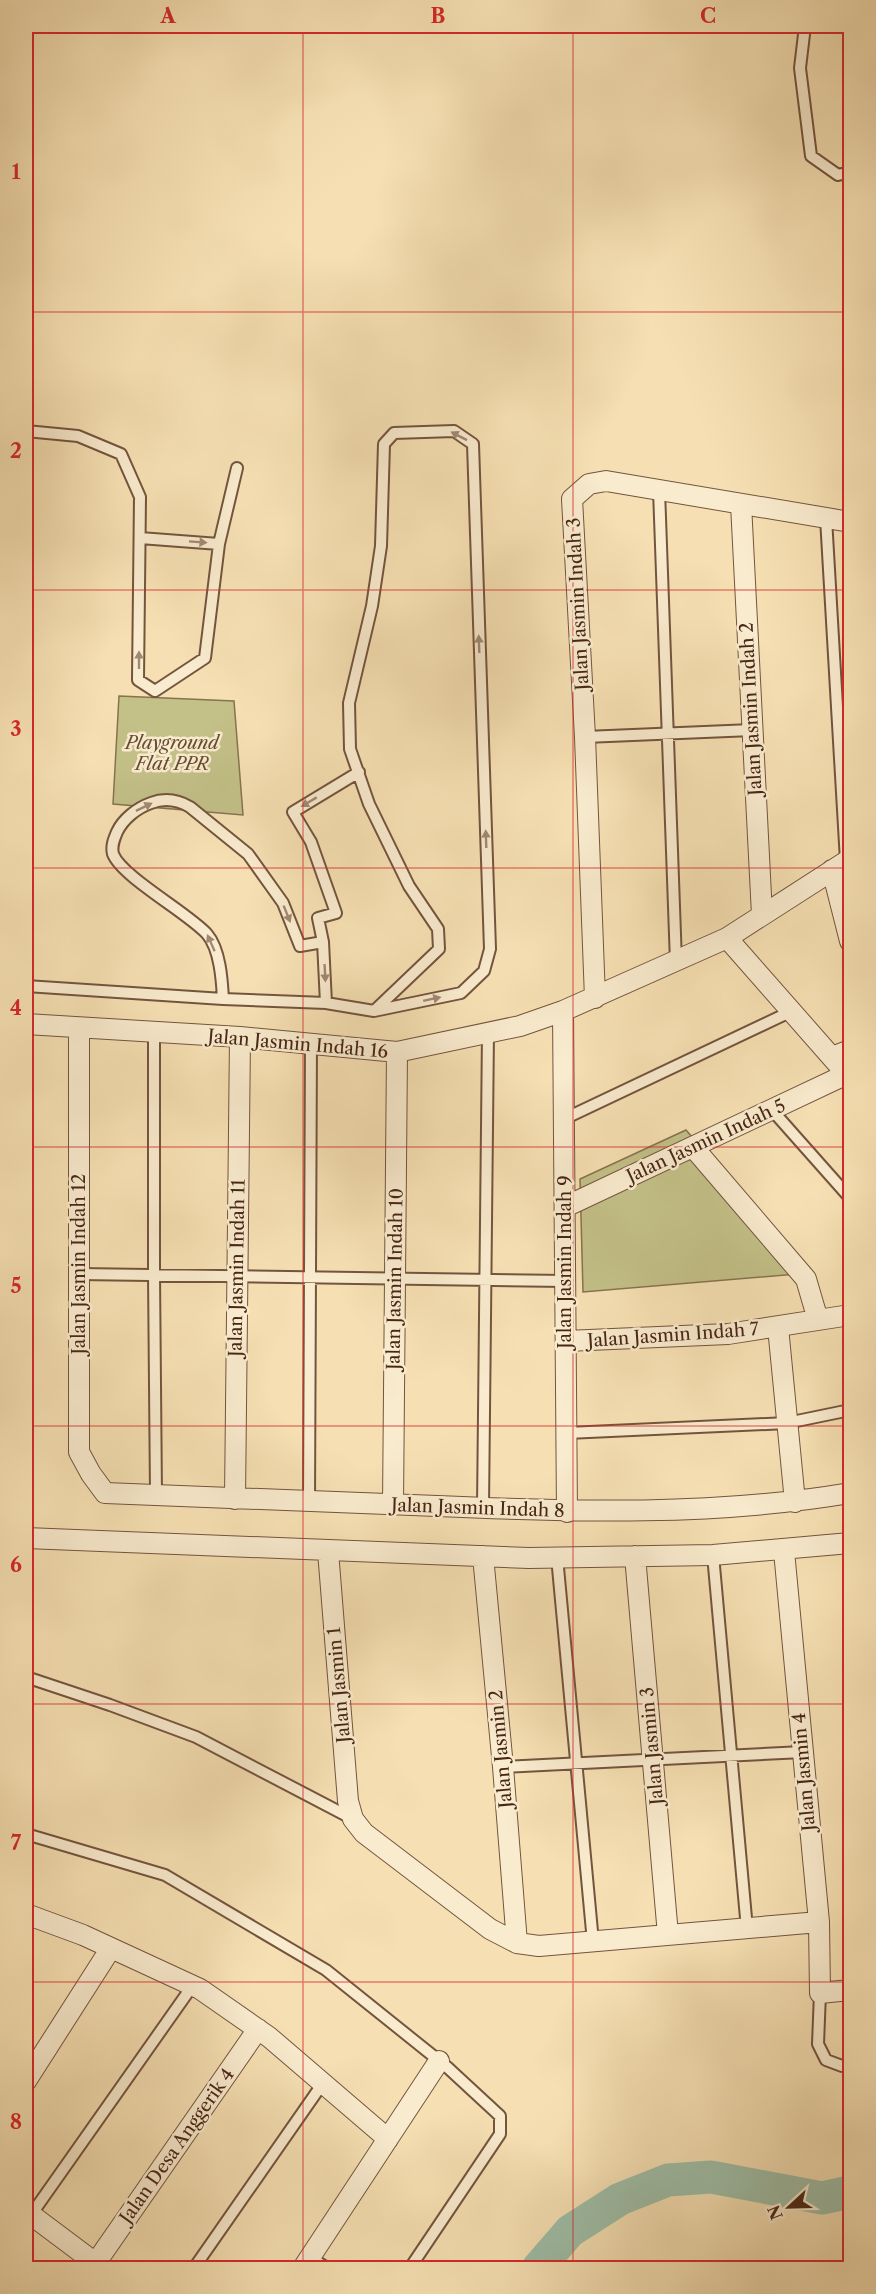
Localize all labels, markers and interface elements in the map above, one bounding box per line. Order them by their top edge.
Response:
text: A [159,4,176,28]
text: B [431,4,446,28]
text: C [700,4,716,28]
text: 1 [12,160,21,184]
one-way arrow [450,432,468,442]
text: 2 [10,439,22,463]
street label: Jalan Jasmin Indah 3 [562,517,594,694]
one-way arrow [188,537,207,547]
street label: Jalan Jasmin Indah 2 [735,622,767,799]
one-way arrow [475,634,484,653]
one-way arrow [134,650,144,669]
text: 3 [10,717,22,741]
park label: Playground Flat PPR [123,732,221,775]
one-way arrow [301,797,317,808]
one-way arrow [136,802,153,811]
one-way arrow [481,829,491,848]
one-way arrow [283,905,292,923]
one-way arrow [206,934,216,952]
one-way arrow [320,963,329,982]
one-way arrow [422,994,441,1003]
text: 4 [10,996,22,1020]
street label: Jalan Jasmin Indah 16 [204,1025,389,1063]
street label: Jalan Jasmin Indah 5 [620,1095,789,1189]
street label: Jalan Jasmin Indah 12 [68,1174,90,1357]
street label: Jalan Jasmin Indah 9 [554,1175,576,1352]
street label: Jalan Jasmin Indah 11 [224,1178,250,1360]
street label: Jalan Jasmin Indah 10 [382,1188,408,1373]
text: 5 [10,1274,22,1298]
street label: Jalan Jasmin Indah 7 [584,1318,760,1352]
street label: Jalan Jasmin Indah 8 [388,1494,565,1522]
text: 6 [10,1553,22,1577]
street label: Jalan Jasmin 1 [323,1626,355,1747]
street label: Jalan Jasmin 3 [636,1686,668,1809]
street label: Jalan Jasmin 2 [485,1689,517,1812]
street label: Jalan Jasmin 4 [788,1712,820,1835]
text: 7 [11,1831,22,1855]
street label: Jalan Desa Anggerik 4 [113,2064,239,2230]
text: 8 [10,2110,22,2134]
north arrow [759,2177,819,2237]
text: N [763,2202,787,2223]

